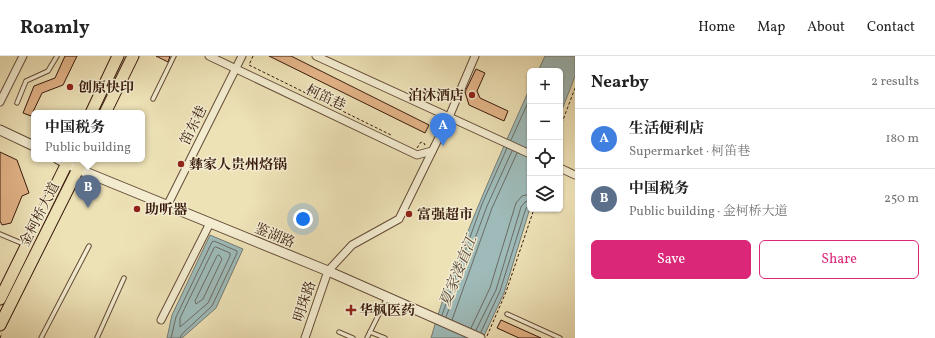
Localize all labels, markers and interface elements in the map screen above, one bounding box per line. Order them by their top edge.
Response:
text: Roamly [20,15,90,41]
text: Home [698,18,735,37]
text: Map [757,18,785,37]
text: About [807,18,845,37]
text: Contact [867,18,915,37]
map controls [527,68,563,212]
button: + [527,68,563,104]
text: Nearby [591,71,649,94]
text: 2 results [871,73,919,91]
place label: 创原快印 [78,79,134,98]
street label: 柯笛巷 [302,81,348,116]
marker: 创原快印 [65,82,75,92]
place label: 泊沐酒店 [408,87,464,106]
marker: 泊沐酒店 [467,90,477,100]
street label: 笛东巷 [177,103,212,149]
button: − [527,104,563,140]
popup [31,110,145,162]
pin: A [430,113,456,146]
text: 中国税务 [45,118,105,139]
text: 生活便利店 [629,119,704,140]
text: A [599,130,609,148]
text: 180 m [885,130,919,148]
text: Public building [45,139,131,157]
button: locate [527,140,563,176]
text: Supermarket · 柯笛巷 [629,143,750,161]
place label: 彝家人贵州烙锅 [189,156,287,175]
marker: 彝家人贵州烙锅 [176,159,186,169]
pin: B [75,175,101,208]
button: layers [527,176,563,212]
street label: 金柯桥大道 [16,179,65,250]
text: 中国税务 [629,179,689,200]
text: B [600,190,608,208]
text: 250 m [884,190,919,208]
place label: 助听器 [145,201,188,220]
text: Public building · 金柯桥大道 [629,203,788,221]
marker: 助听器 [132,204,142,214]
place label: 富强超市 [417,206,473,225]
your location [293,209,313,229]
marker: 富强超市 [404,209,414,219]
street label: 鉴湖路 [251,220,297,253]
water label: 夏家溇直江 [436,231,484,310]
button: Save [591,240,751,279]
button: Share [759,240,919,279]
street label: 明珠路 [290,279,321,324]
place label: 华枫医药 [359,302,415,321]
marker: 华枫医药 [346,305,356,315]

